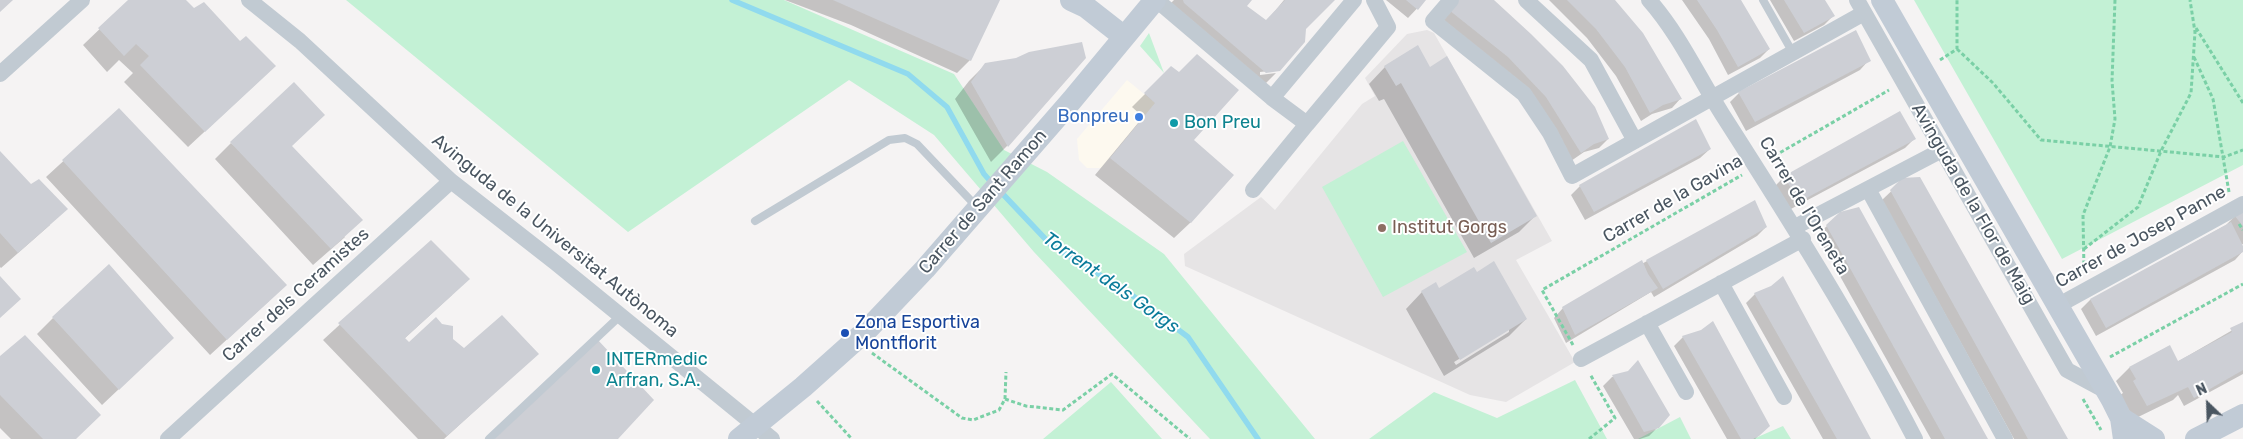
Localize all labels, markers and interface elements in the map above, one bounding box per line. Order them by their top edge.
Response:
street label: Avinguda de la Flor de Maig [1907,100,2039,308]
place label: Bonpreu [1057,106,1129,128]
marker: Bonpreu [1133,111,1145,123]
place label: Bon Preu [1184,112,1261,134]
marker: Bon Preu [1168,117,1180,129]
street label: Carrer de Sant Ramon [914,125,1052,279]
street label: Avinguda de la Universitat Autònoma [427,130,683,342]
street label: Carrer de l'Oreneta [1754,133,1854,279]
street label: Carrer de la Gavina [1599,150,1747,248]
street label: Carrer de Josep Panne [2052,181,2230,293]
place label: Institut Gorgs [1392,217,1507,239]
marker: Institut Gorgs [1376,222,1388,234]
street label: Carrer dels Ceramistes [218,223,374,367]
water label: Torrent dels Gorgs [1038,227,1184,339]
place label: Zona Esportiva Montflorit [855,312,980,354]
marker: Zona Esportiva Montflorit [839,327,851,339]
place label: INTERmedic Arfran, S.A. [606,349,708,392]
marker: INTERmedic Arfran, S.A. [590,364,602,376]
north arrow [2183,379,2233,429]
text: N [2194,380,2210,400]

